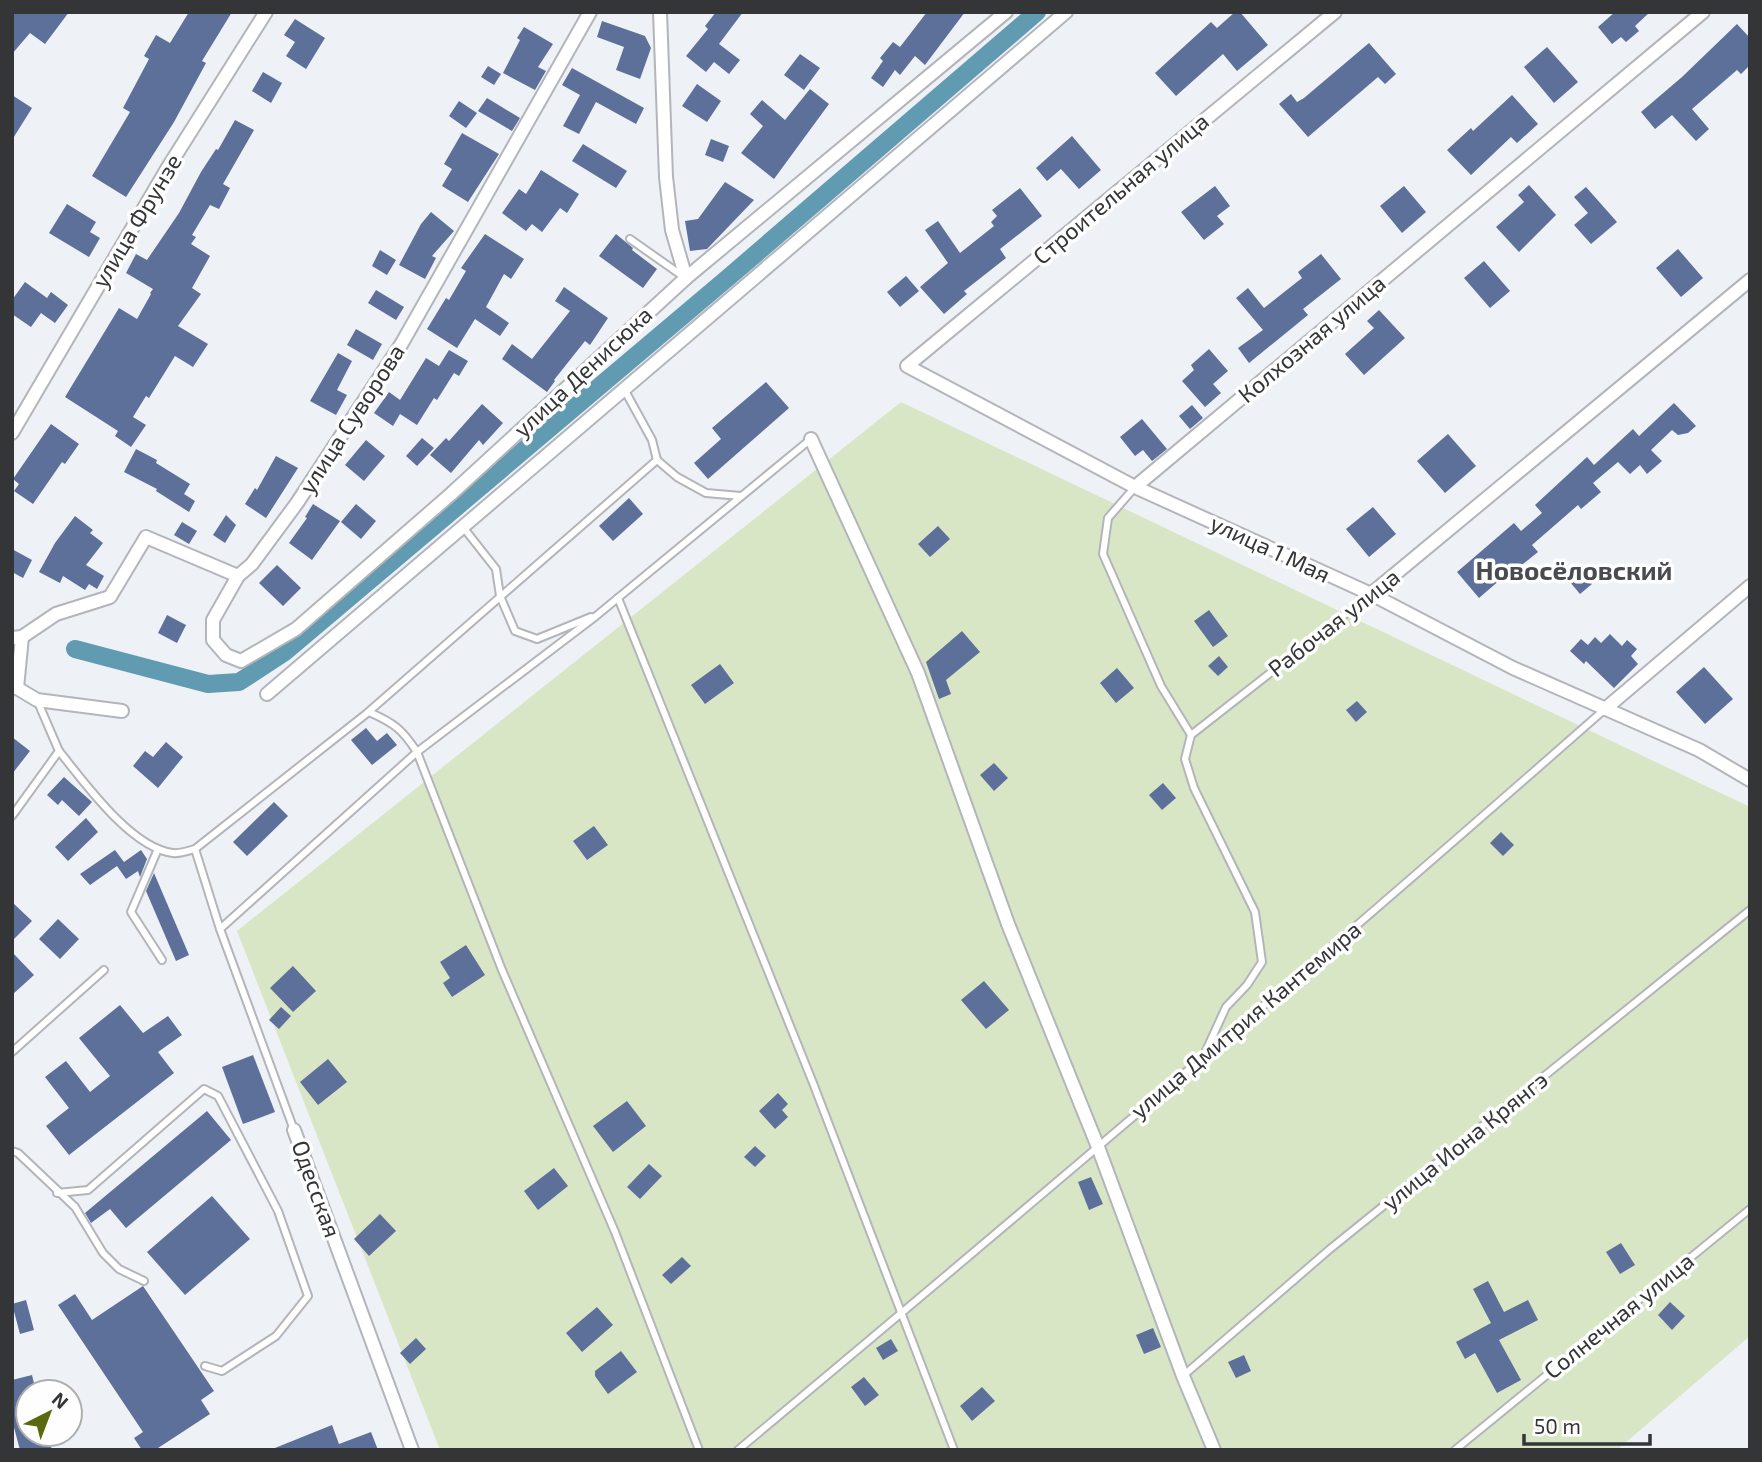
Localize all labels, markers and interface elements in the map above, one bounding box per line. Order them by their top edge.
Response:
street label: Строительная улица [1027,107,1215,271]
street label: улица Фрунзе [85,149,188,293]
street label: Колхозная улица [1232,268,1391,409]
street label: улица Денисюка [507,300,658,443]
street label: улица Суворова [292,339,411,499]
street label: улица 1 Мая [1206,508,1335,589]
district label: Новосёловский [1476,554,1672,585]
street label: Рабочая улица [1262,562,1405,683]
street label: улица Дмитрия Кантемира [1125,915,1367,1125]
street label: улица Иона Крянгэ [1376,1065,1553,1216]
street label: Одесская [287,1136,347,1241]
street label: Солнечная улица [1538,1246,1700,1385]
north arrow [14,1378,84,1448]
text: N [48,1387,74,1413]
scale bar [1524,1402,1650,1446]
text: 50 m [1534,1413,1581,1438]

